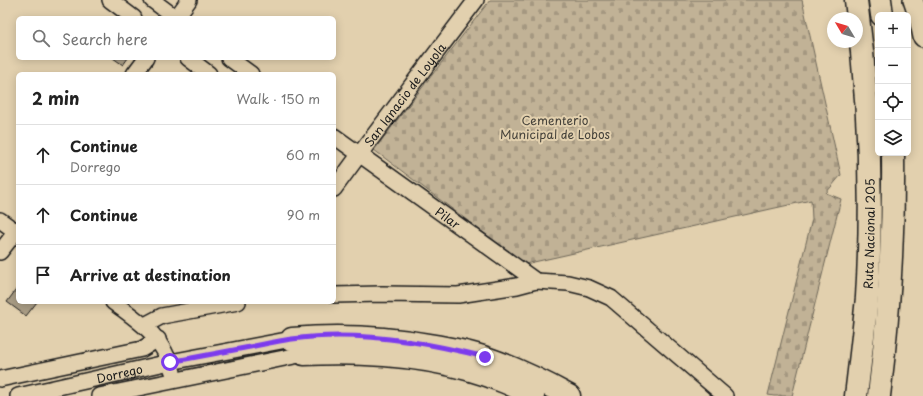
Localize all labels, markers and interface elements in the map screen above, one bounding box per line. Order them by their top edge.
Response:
north arrow [827,12,863,48]
map controls [875,12,911,156]
button: + [875,12,911,48]
search box [16,16,336,60]
icon: search [30,27,52,49]
text: Search here [62,27,148,50]
street label: San Ignacio de Loyola [359,38,450,150]
button: − [875,48,911,84]
button: locate [875,84,911,120]
text: 2 min [32,85,79,111]
text: Walk · 150 m [236,89,320,108]
park label: Cementerio Municipal de Lobos [500,111,611,143]
button: layers [875,120,911,156]
text: Continue [70,134,138,157]
icon: ahead [32,144,54,166]
text: 60 m [286,145,320,164]
text: Dorrego [70,157,121,176]
street label: Ruta Nacional 205 [858,178,879,289]
street label: Pilar [432,202,464,233]
text: Continue [70,203,138,226]
icon: ahead [32,204,54,226]
text: 90 m [287,205,320,224]
text: Arrive at destination [70,263,231,286]
icon: arrive [32,264,54,286]
route end [476,348,494,366]
route start [161,353,179,371]
street label: Dorrego [95,359,144,387]

